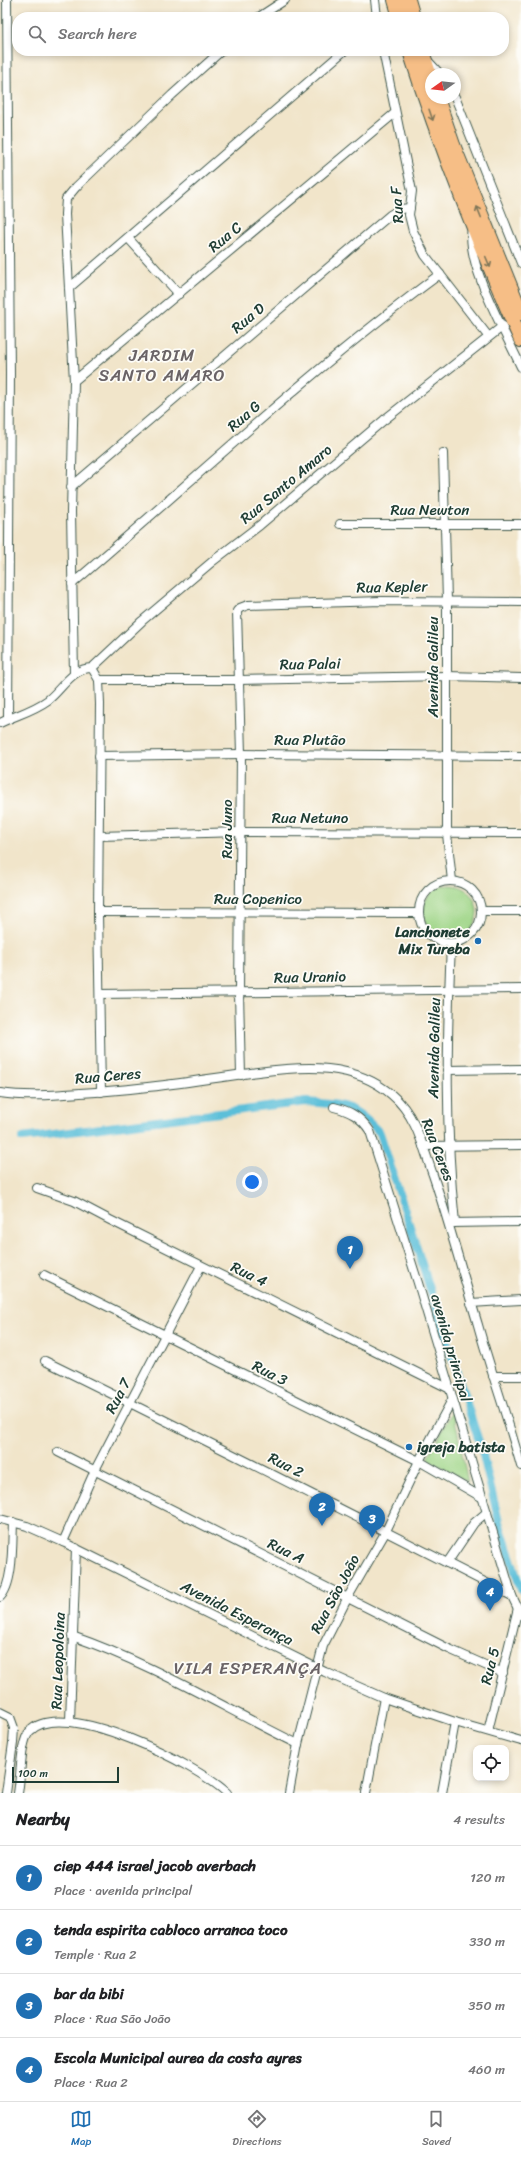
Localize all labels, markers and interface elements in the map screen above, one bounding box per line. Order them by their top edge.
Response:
search box [12,12,509,56]
text: Search here [58,21,137,47]
icon: search [26,23,48,45]
north arrow [425,68,461,104]
one-way arrow [428,108,436,120]
street label: Rua F [383,184,411,224]
one-way arrow [475,206,483,218]
street label: Rua C [202,214,248,259]
one-way arrow [485,256,492,268]
street label: Rua D [225,296,271,340]
district label: JARDIM SANTO AMARO [98,340,226,390]
street label: Rua G [221,394,267,438]
street label: Rua Santo Amaro [234,437,339,531]
street label: Rua Newton [390,497,470,523]
street label: Rua Kepler [356,573,429,601]
street label: Avenida Galileu [420,617,446,718]
street label: Rua Palai [279,650,342,678]
street label: Rua Plutão [274,727,346,753]
street label: Rua Juno [214,799,240,859]
street label: Rua Netuno [272,805,349,831]
street label: Rua Copenico [214,886,303,912]
place label: Lanchonete Mix Tureba [395,919,470,962]
marker: Lanchonete Mix Tureba [473,936,483,946]
street label: Rua Uranio [274,963,347,991]
street label: Avenida Galileu [420,997,448,1100]
street label: Rua Ceres [74,1060,142,1092]
street label: Rua Ceres [414,1115,462,1186]
your location [242,1172,262,1192]
pin: 1 [337,1236,363,1269]
street label: Rua 4 [226,1254,272,1294]
street label: avenida principal [423,1291,479,1406]
street label: Rua 3 [248,1353,292,1393]
street label: Rua 7 [98,1372,139,1418]
place label: igreja batista [417,1434,506,1460]
marker: igreja batista [404,1442,414,1452]
street label: Rua 2 [264,1445,309,1485]
pin: 2 [309,1493,335,1526]
pin: 3 [359,1505,385,1538]
street label: Rua A [263,1531,309,1571]
street label: Rua São João [303,1549,367,1638]
street label: Avenida Esperança [175,1573,298,1653]
pin: 4 [477,1578,503,1611]
street label: Rua Leopoloina [43,1611,73,1710]
street label: Rua 5 [473,1645,507,1687]
district label: VILA ESPERANÇA [174,1653,322,1683]
map controls [473,1745,509,1781]
button: locate [473,1745,509,1781]
text: 100 m [18,1764,48,1783]
scale bar [12,1765,119,1784]
text: Nearby [16,1804,70,1834]
text: 4 results [453,1808,505,1831]
text: ciep 444 israel jacob averbach [54,1853,256,1879]
text: 1 [26,1866,32,1889]
text: 120 m [470,1866,505,1889]
text: Place · avenida principal [54,1879,192,1902]
text: tenda espirita cabloco arranca toco [54,1917,288,1943]
text: 2 [25,1930,33,1953]
text: 330 m [469,1930,505,1953]
text: Temple · Rua 2 [54,1943,137,1966]
text: bar da bibi [54,1981,124,2007]
text: 3 [25,1994,33,2017]
text: 350 m [468,1994,505,2017]
text: Place · Rua São João [54,2007,171,2030]
text: Escola Municipal aurea da costa ayres [54,2045,302,2071]
text: 4 [25,2058,33,2081]
text: 460 m [468,2058,505,2081]
text: Place · Rua 2 [54,2071,128,2094]
tab: Map [70,2108,92,2151]
tab: Directions [232,2108,282,2151]
tab: Saved [422,2108,451,2151]

